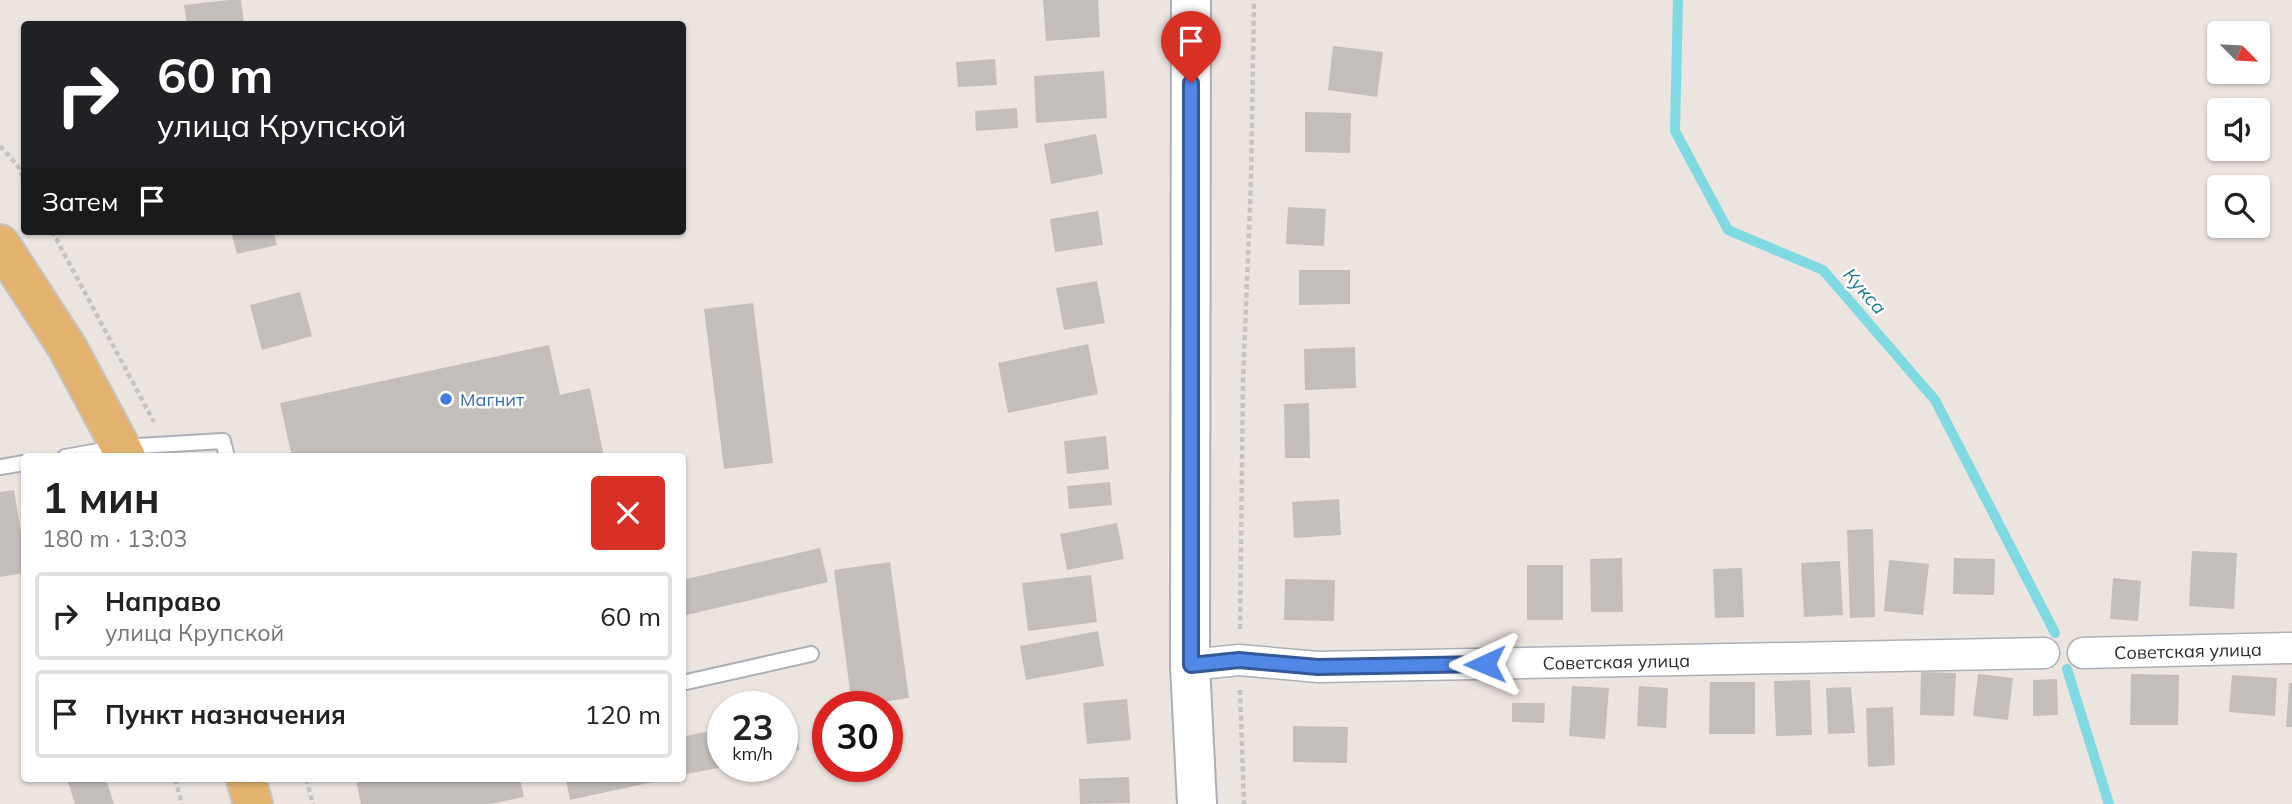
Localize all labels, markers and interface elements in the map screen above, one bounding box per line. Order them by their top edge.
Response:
pin [1161,11,1221,83]
north arrow [2207,21,2270,84]
map controls [2207,21,2270,238]
icon: arrive [1172,22,1210,60]
text: 60 m [157,44,273,105]
icon: right [42,49,133,140]
button: sound [2207,98,2270,161]
text: улица Крупской [157,105,406,145]
button: search [2207,175,2270,238]
icon: arrive [133,182,171,220]
text: Затем [42,185,119,218]
water label: Кукса [1838,263,1892,319]
place label: Магнит [460,388,525,411]
marker: Магнит [438,391,454,407]
text: 1 мин [42,471,160,524]
button: close [591,476,665,550]
text: 180 m · 13:03 [42,524,187,553]
text: Направо [105,585,221,618]
icon: right [46,597,84,635]
text: 60 m [600,600,661,633]
text: улица Крупской [105,618,284,647]
position arrow [1448,627,1522,701]
street label: Советская улица [2114,637,2262,664]
street label: Советская улица [1542,648,1690,674]
speed limit sign: 30 [812,691,903,782]
icon: arrive [46,695,84,733]
text: Пункт назначения [105,698,346,731]
text: 120 m [585,698,661,731]
text: 23 [731,705,774,749]
text: km/h [732,742,773,765]

